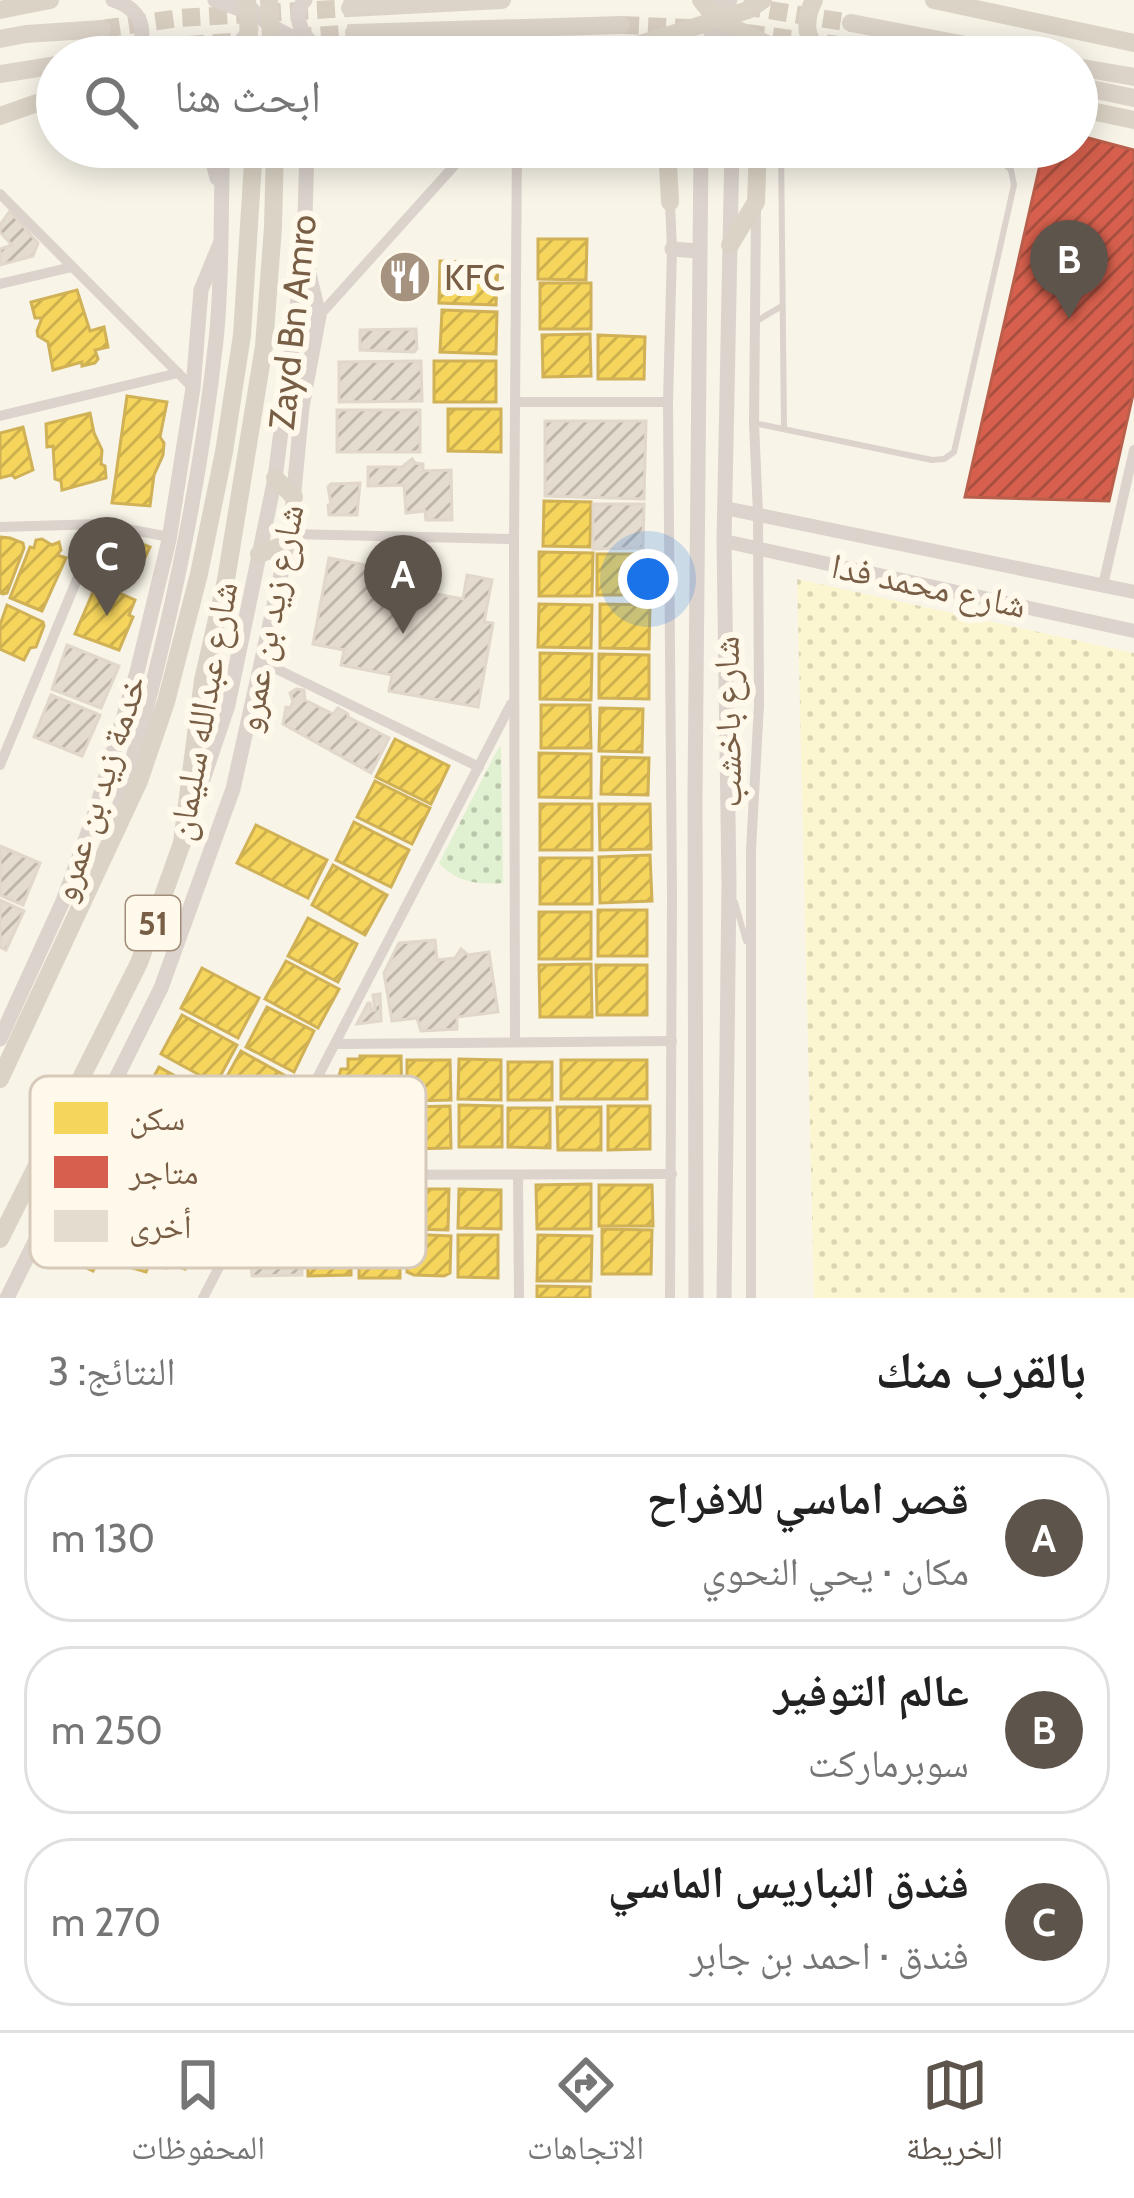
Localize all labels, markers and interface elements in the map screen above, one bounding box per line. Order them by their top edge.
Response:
search box [36,36,1098,168]
icon: search [78,69,144,135]
text: ابحث هنا [174,69,321,123]
street label: Zayd Bn Amro [259,212,325,432]
pin: B [1030,220,1108,319]
restaurant icon: KFC [377,249,433,305]
place label: KFC [444,255,505,299]
street label: شارع زيد بن عمرو [225,500,314,736]
pin: C [68,517,146,616]
pin: A [364,535,442,634]
street label: شارع محمد فدا [828,543,1030,628]
your location [618,549,678,609]
street label: شارع عبدالله سليمان [158,578,247,844]
street label: شارع باخشب [704,636,751,808]
street label: خدمة زيد بن عمرو [41,669,155,907]
road number: 51 [126,896,180,950]
legend [30,1076,426,1268]
text: سكن [129,1098,185,1139]
text: متاجر [128,1152,199,1192]
text: أخرى [129,1206,192,1247]
text: بالقرب منك [875,1339,1086,1401]
text: النتائج: 3 [48,1347,176,1395]
text: قصر اماسي للافراح [647,1471,969,1525]
text: 130 m [51,1514,155,1562]
text: A [1032,1514,1056,1562]
text: مكان · يحي النحوي [702,1547,969,1595]
text: عالم التوفير [774,1663,969,1717]
text: 250 m [51,1706,163,1754]
text: B [1032,1706,1056,1754]
text: سوبرماركت [808,1739,969,1787]
text: فندق النباريس الماسي [608,1855,969,1909]
text: 270 m [51,1898,161,1946]
text: C [1032,1898,1056,1946]
text: فندق · احمد بن جابر [690,1931,969,1979]
tab: المحفوظات [131,2052,265,2180]
tab: الاتجاهات [527,2052,644,2180]
tab: الخريطة [906,2052,1003,2180]

